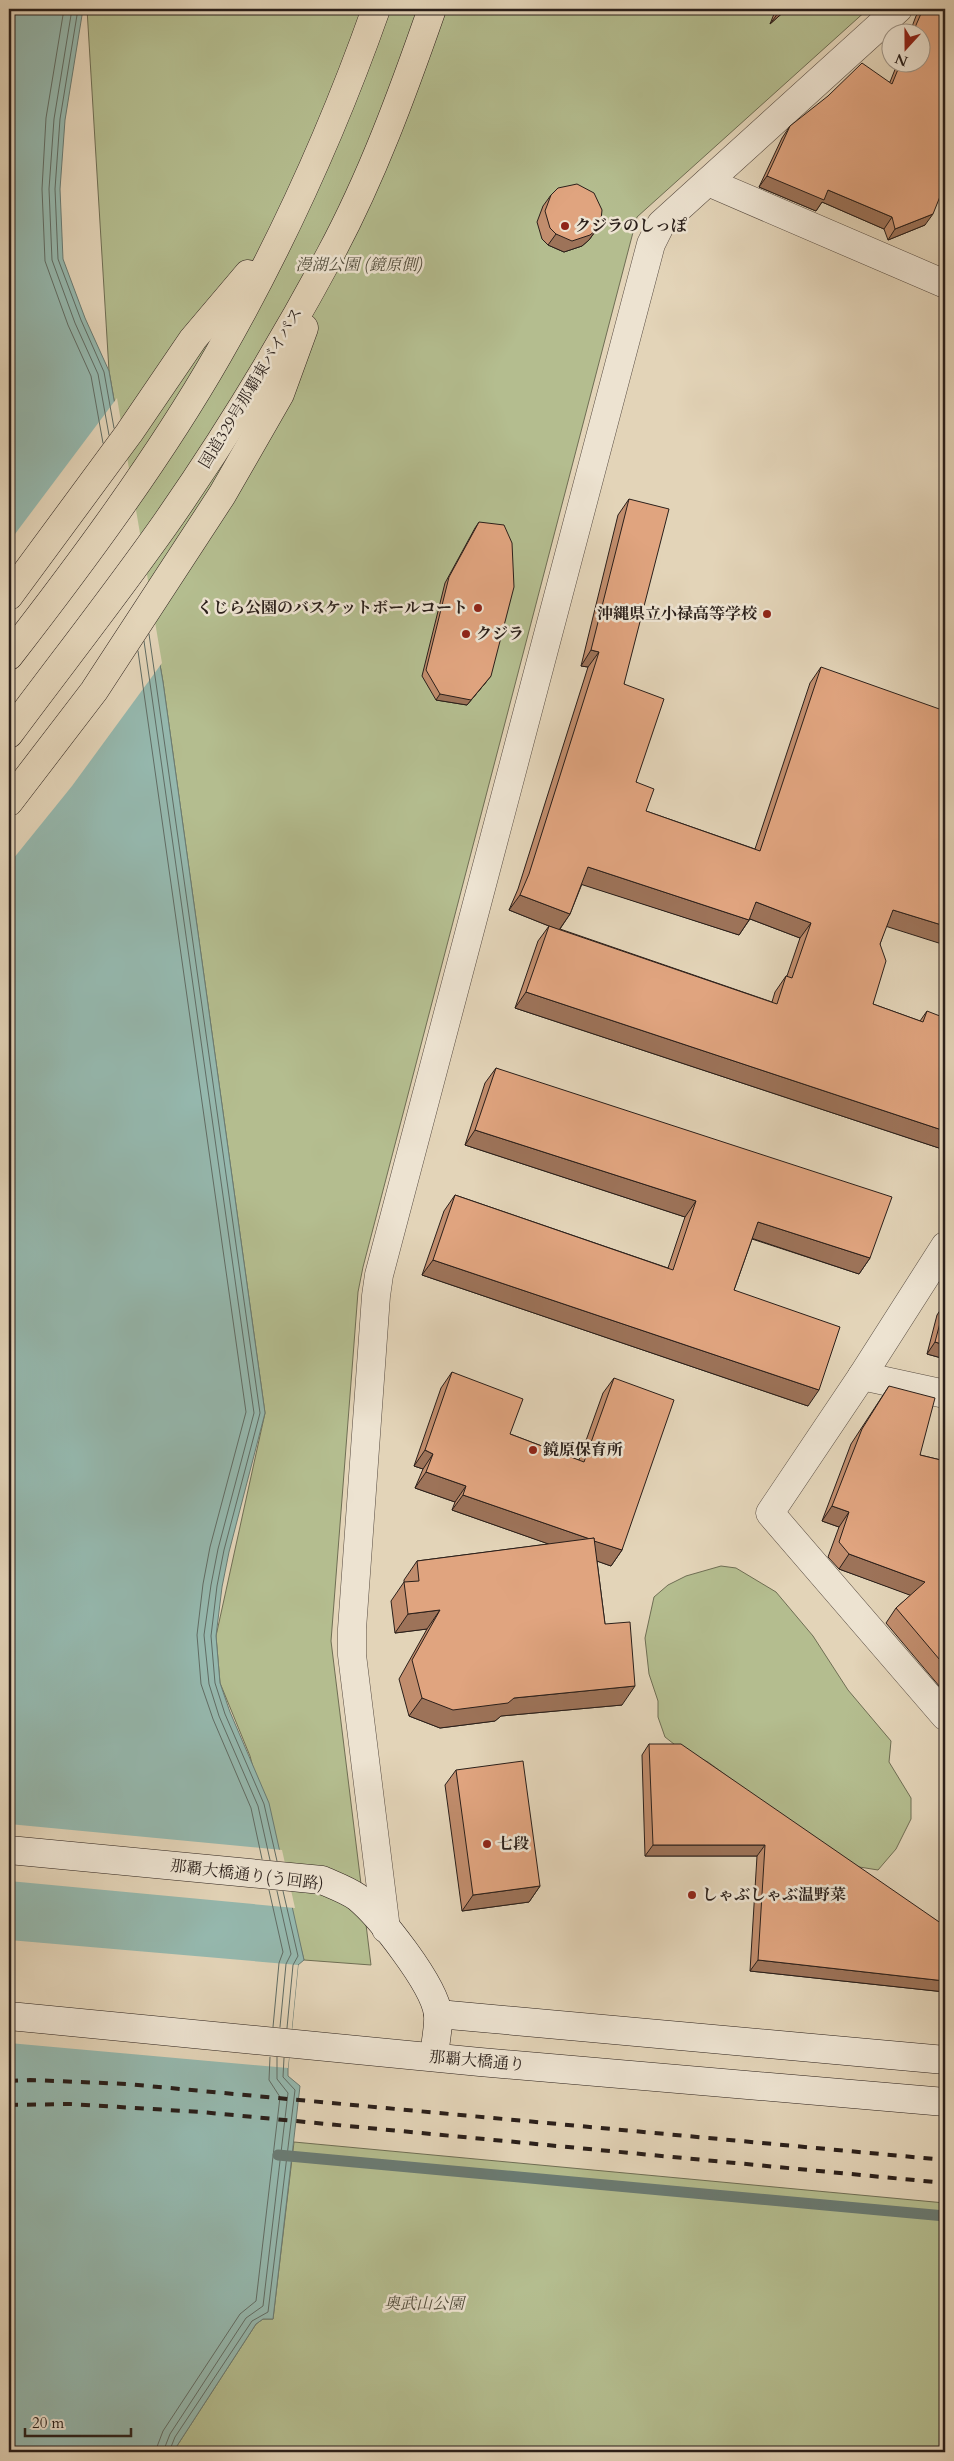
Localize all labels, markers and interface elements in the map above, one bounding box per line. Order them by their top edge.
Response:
north arrow [882,22,932,72]
text: N [892,49,911,71]
place label: クジラのしっぽ [575,215,687,237]
marker: クジラのしっぽ [559,220,571,232]
park label: 漫湖公園 (鏡原側) [295,254,423,276]
street label: 国道329号那覇東バイパス [194,303,308,473]
place label: くじら公園のバスケットボールコート [197,597,468,619]
marker: くじら公園のバスケットボールコート [472,602,484,614]
place label: 沖縄県立小禄高等学校 [597,603,758,625]
marker: 沖縄県立小禄高等学校 [761,608,773,620]
place label: クジラ [476,623,524,645]
marker: クジラ [460,628,472,640]
place label: 鏡原保育所 [543,1439,623,1461]
marker: 鏡原保育所 [527,1444,539,1456]
place label: 七段 [497,1833,529,1855]
marker: 七段 [481,1838,493,1850]
street label: 那覇大橋通り(う回路) [169,1855,325,1895]
place label: しゃぶしゃぶ温野菜 [702,1884,846,1906]
marker: しゃぶしゃぶ温野菜 [686,1889,698,1901]
street label: 那覇大橋通り [428,2046,526,2076]
park label: 奥武山公園 [384,2293,467,2315]
scale bar [25,2406,131,2438]
text: 20 m [32,2413,64,2433]

